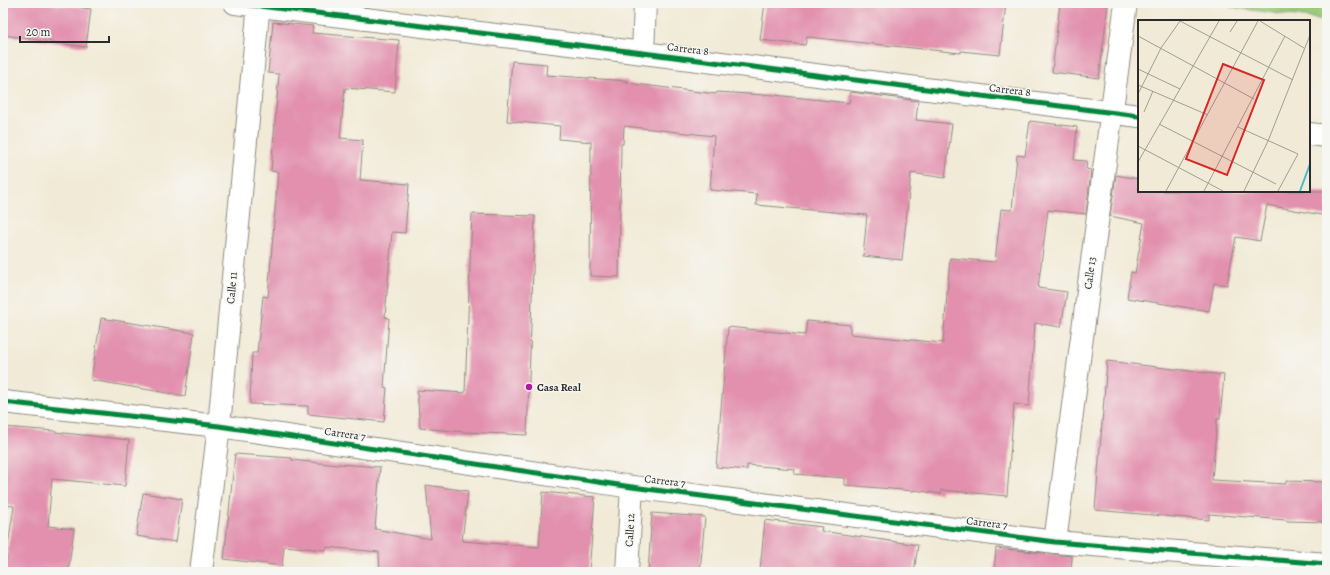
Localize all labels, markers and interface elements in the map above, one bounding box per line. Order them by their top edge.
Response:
scale bar [20,18,109,44]
inset map [1138,20,1310,192]
text: 20 m [26,24,50,40]
street label: Carrera 8 [666,39,710,59]
street label: Carrera 8 [988,80,1032,100]
street label: Calle 13 [1080,256,1100,290]
street label: Calle 11 [223,271,241,305]
place label: Casa Real [537,380,581,395]
marker: Casa Real [524,382,534,392]
street label: Carrera 7 [324,424,367,444]
street label: Carrera 7 [644,471,687,491]
street label: Calle 12 [622,513,638,547]
street label: Carrera 7 [966,513,1009,533]

